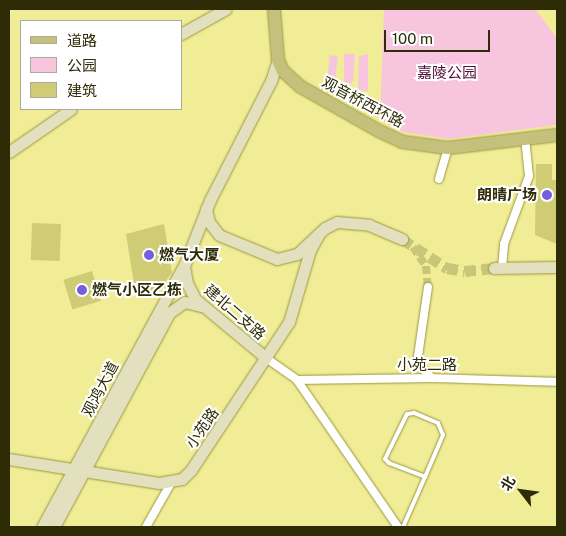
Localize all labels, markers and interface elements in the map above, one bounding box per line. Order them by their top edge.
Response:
legend [20,20,182,110]
scale bar [386,20,492,52]
text: 100 m [392,30,433,47]
text: 道路 [67,32,97,49]
text: 公园 [67,57,97,74]
park label: 嘉陵公园 [417,64,477,82]
street label: 观音桥西环路 [319,73,407,131]
text: 建筑 [67,82,97,99]
place label: 朗晴广场 [477,186,537,204]
marker: 朗晴广场 [541,189,553,201]
place label: 燃气大厦 [159,246,219,264]
marker: 燃气大厦 [143,249,155,261]
place label: 燃气小区乙栋 [92,281,182,299]
street label: 建北二支路 [201,281,269,343]
marker: 燃气小区乙栋 [76,284,88,296]
street label: 小苑二路 [397,356,457,374]
street label: 观鸿大道 [78,358,122,420]
street label: 小苑路 [182,404,222,452]
north arrow [496,466,546,516]
text: 北 [498,473,518,494]

